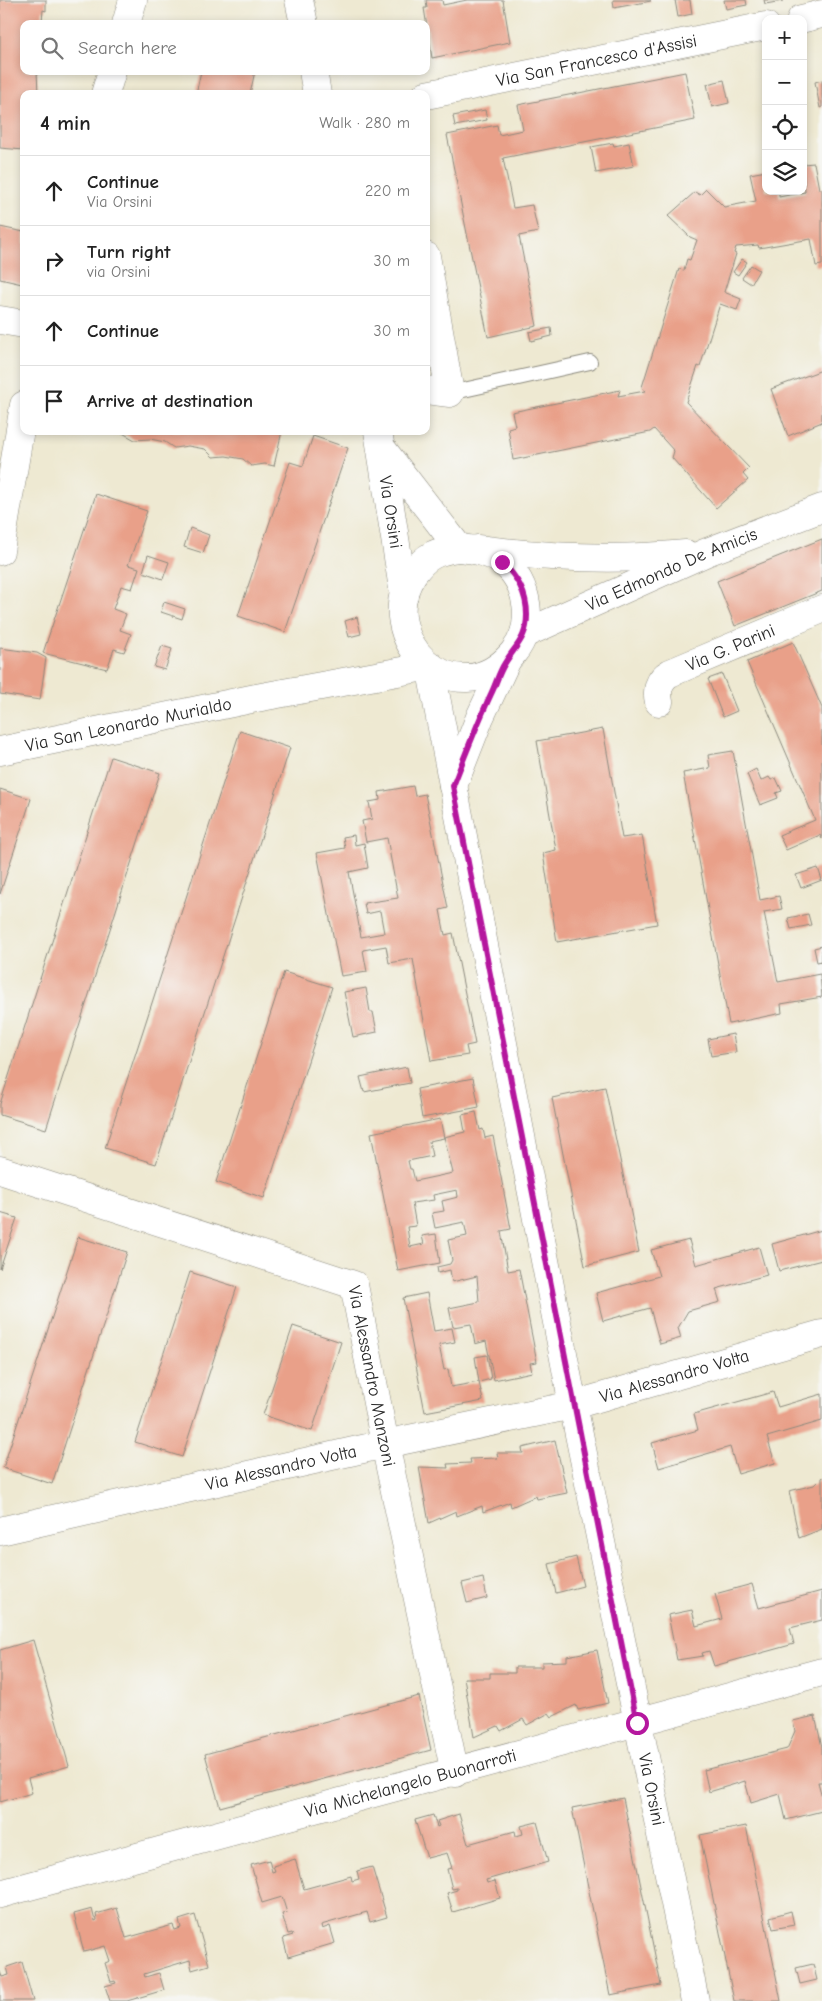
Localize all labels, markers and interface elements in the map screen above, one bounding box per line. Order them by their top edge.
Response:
map controls [762,15,807,195]
button: + [762,15,807,60]
search box [20,20,430,75]
street label: Via San Francesco d'Assisi [494,30,699,91]
icon: search [38,34,66,62]
text: Search here [78,37,177,59]
button: − [762,60,807,105]
button: locate [762,105,807,150]
text: 4 min [40,111,91,135]
text: Walk · 280 m [319,114,410,132]
button: layers [762,150,807,195]
text: Continue [87,171,159,193]
icon: ahead [40,177,68,205]
text: 220 m [365,182,410,200]
text: Via Orsini [87,193,152,211]
text: Turn right [87,241,171,263]
icon: right [40,247,68,275]
text: 30 m [374,252,410,270]
text: via Orsini [87,263,150,281]
icon: ahead [40,317,68,345]
text: Continue [87,320,159,342]
text: 30 m [374,322,410,340]
icon: arrive [40,387,68,415]
text: Arrive at destination [87,390,253,412]
street label: Via Orsini [374,474,406,550]
street label: Via Edmondo De Amicis [582,524,760,616]
route end [491,551,514,574]
street label: Via G. Parini [683,620,778,676]
street label: Via San Leonardo Murialdo [23,693,234,757]
street label: Via Alessandro Manzoni [343,1284,400,1469]
street label: Via Alessandro Volta [597,1345,752,1408]
street label: Via Alessandro Volta [203,1441,359,1495]
route start [626,1712,649,1735]
street label: Via Michelangelo Buonarroti [302,1745,519,1822]
street label: Via Orsini [634,1751,669,1828]

